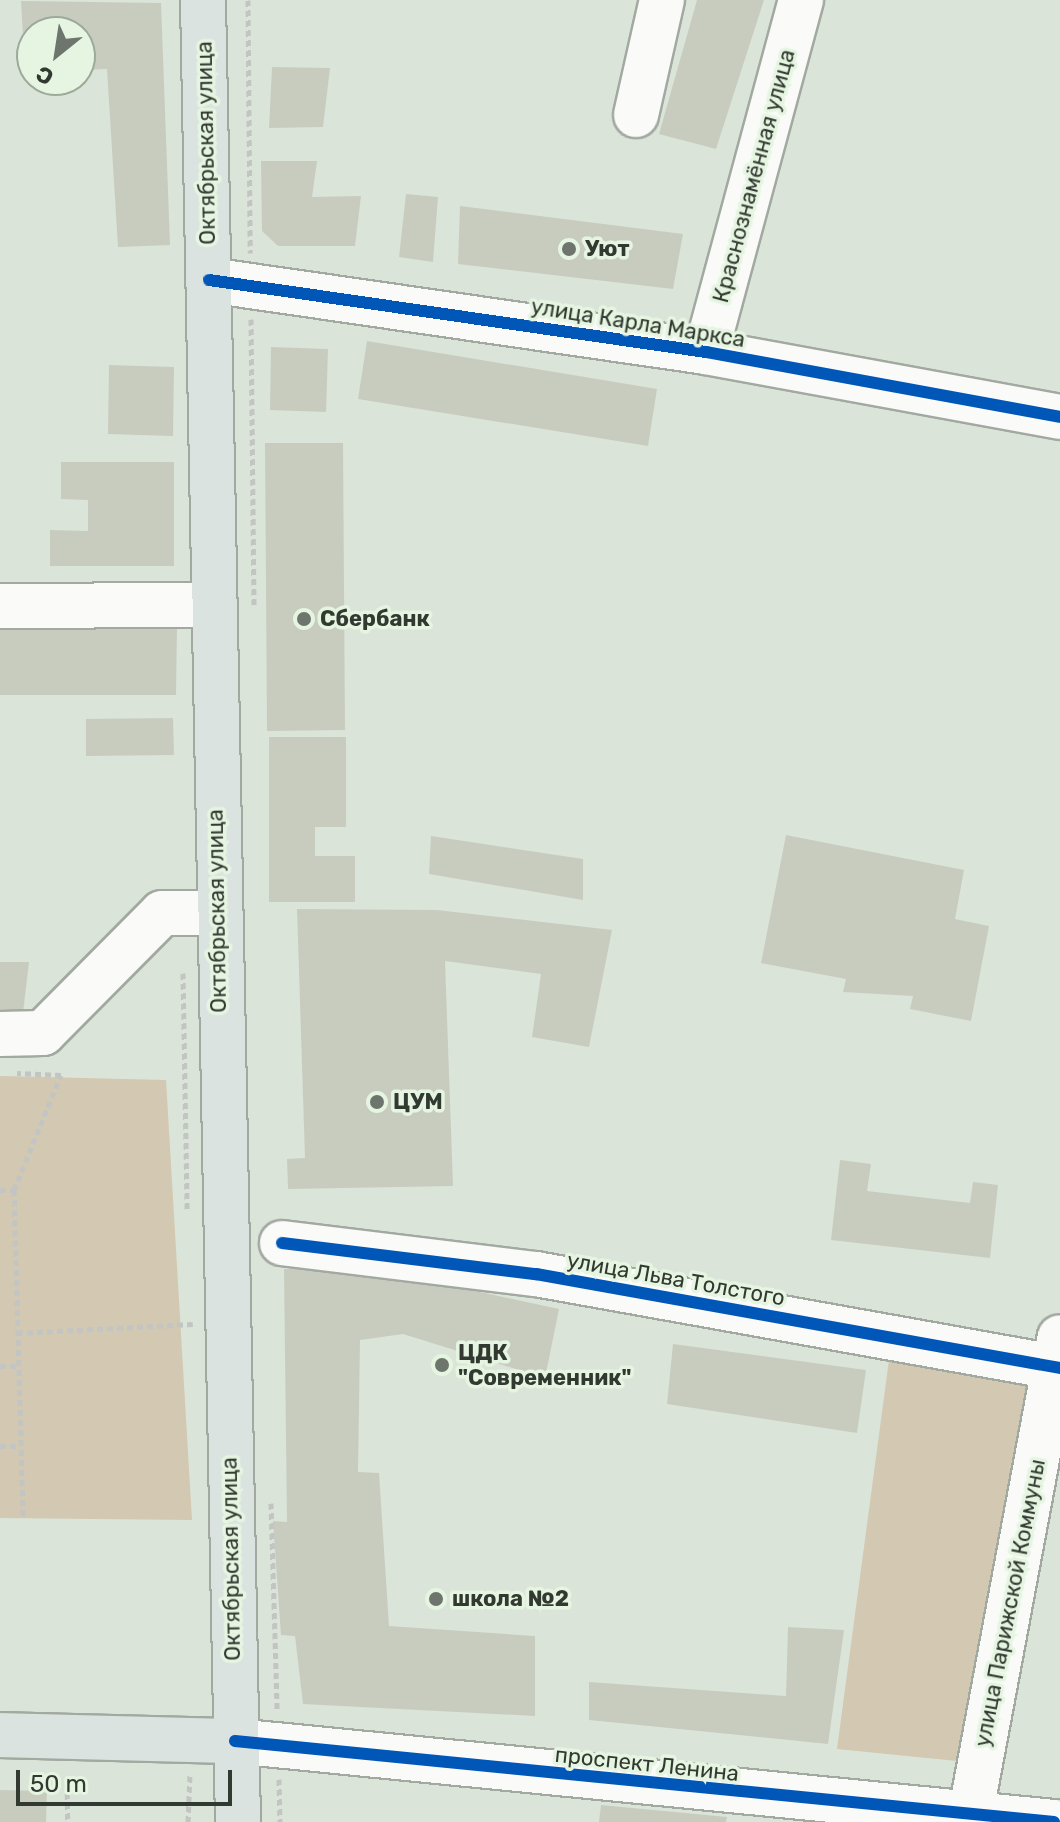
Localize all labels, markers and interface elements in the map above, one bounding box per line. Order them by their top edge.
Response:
north arrow [16,16,96,96]
street label: Октябрьская улица [191,41,221,245]
street label: Краснознамённая улица [707,46,801,306]
text: С [31,60,58,91]
place label: Уют [585,236,630,262]
marker: Уют [560,240,578,258]
street label: улица Карла Маркса [529,293,747,353]
place label: Сбербанк [320,606,430,632]
marker: Сбербанк [295,610,313,628]
street label: Октябрьская улица [202,809,232,1013]
place label: ЦУМ [393,1089,443,1115]
marker: ЦУМ [368,1093,386,1111]
street label: улица Льва Толстого [565,1247,787,1311]
place label: ЦДК "Современник" [458,1339,631,1390]
marker: ЦДК "Современник" [433,1356,451,1374]
street label: Октябрьская улица [216,1457,246,1661]
street label: улица Парижской Коммуны [969,1457,1051,1749]
place label: школа №2 [452,1586,569,1612]
marker: школа №2 [427,1590,445,1608]
street label: проспект Ленина [554,1741,740,1787]
scale bar [20,1754,236,1804]
text: 50 m [30,1770,87,1798]

